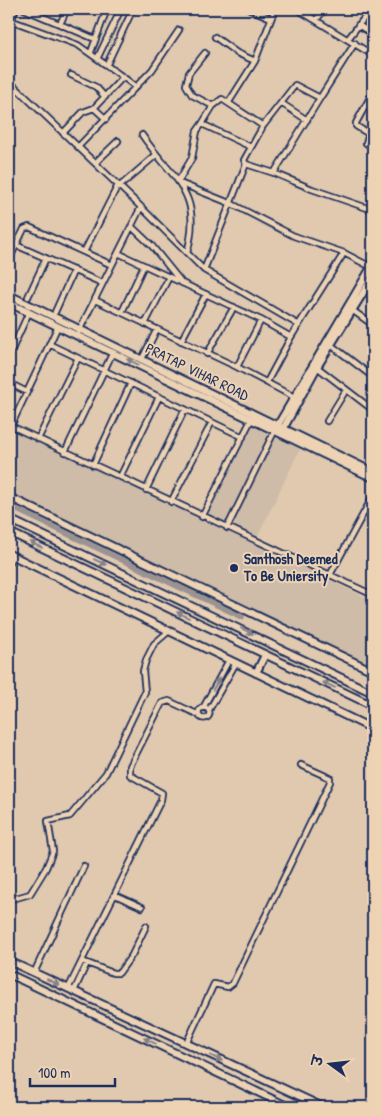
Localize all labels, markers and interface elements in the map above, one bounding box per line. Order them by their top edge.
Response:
street label: PRATAP VIHAR ROAD [142,337,253,406]
one-way arrow [126,358,140,366]
one-way arrow [29,541,43,549]
place label: Santhosh Deemed To Be Uniersity [243,548,338,587]
one-way arrow [93,559,107,567]
marker: Santhosh Deemed To Be Uniersity [228,562,240,574]
one-way arrow [175,611,190,620]
one-way arrow [240,627,255,636]
one-way arrow [212,676,220,691]
one-way arrow [322,681,336,689]
one-way arrow [46,978,60,986]
one-way arrow [143,1037,157,1045]
north arrow [304,1038,354,1088]
text: उ [306,1052,328,1069]
one-way arrow [209,1054,223,1062]
scale bar [30,1056,115,1088]
text: 100 m [38,1062,71,1083]

